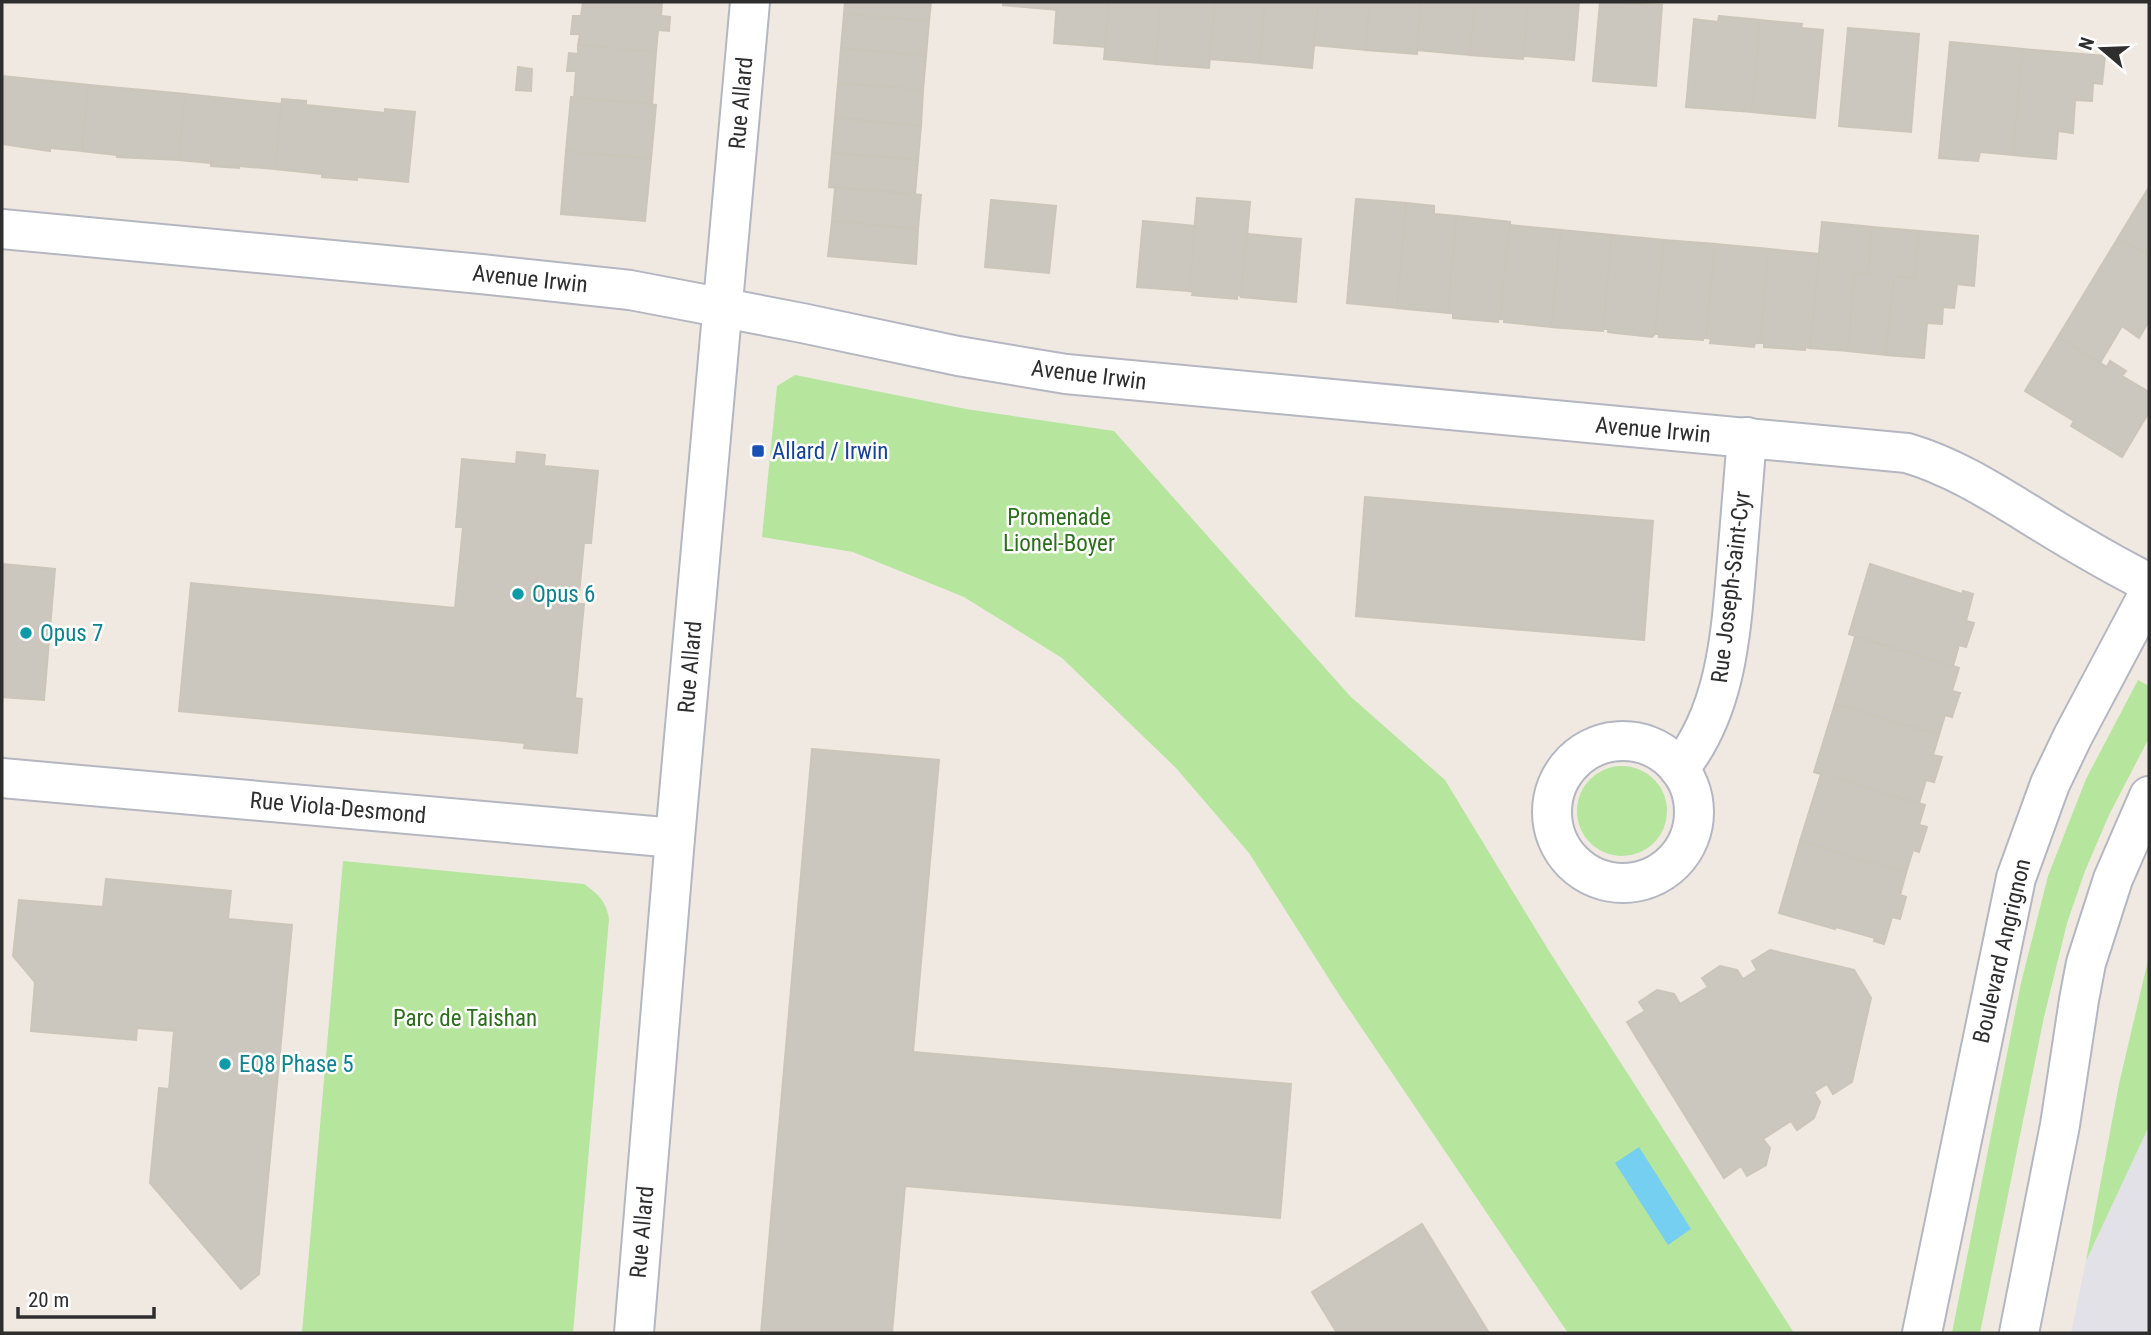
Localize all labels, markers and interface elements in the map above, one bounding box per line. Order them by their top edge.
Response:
north arrow [2067,14,2137,84]
text: N [2074,34,2099,53]
street label: Rue Allard [724,56,758,150]
street label: Avenue Irwin [471,260,589,298]
street label: Avenue Irwin [1030,355,1148,395]
street label: Avenue Irwin [1594,412,1712,448]
place label: Allard / Irwin [772,438,888,465]
marker: Allard / Irwin [750,443,766,459]
street label: Rue Joseph-Saint-Cyr [1706,490,1756,684]
park label: Promenade Lionel-Boyer [1003,504,1115,557]
place label: Opus 6 [532,581,595,608]
marker: Opus 6 [510,586,526,602]
place label: Opus 7 [40,620,103,647]
street label: Rue Allard [673,620,707,714]
marker: Opus 7 [18,625,34,641]
street label: Rue Viola-Desmond [249,787,427,829]
street label: Boulevard Angrignon [1968,856,2036,1046]
park label: Parc de Taishan [393,1005,537,1032]
place label: EQ8 Phase 5 [239,1051,354,1078]
marker: EQ8 Phase 5 [217,1056,233,1072]
street label: Rue Allard [625,1185,659,1279]
scale bar [18,1276,154,1320]
text: 20 m [28,1288,69,1312]

